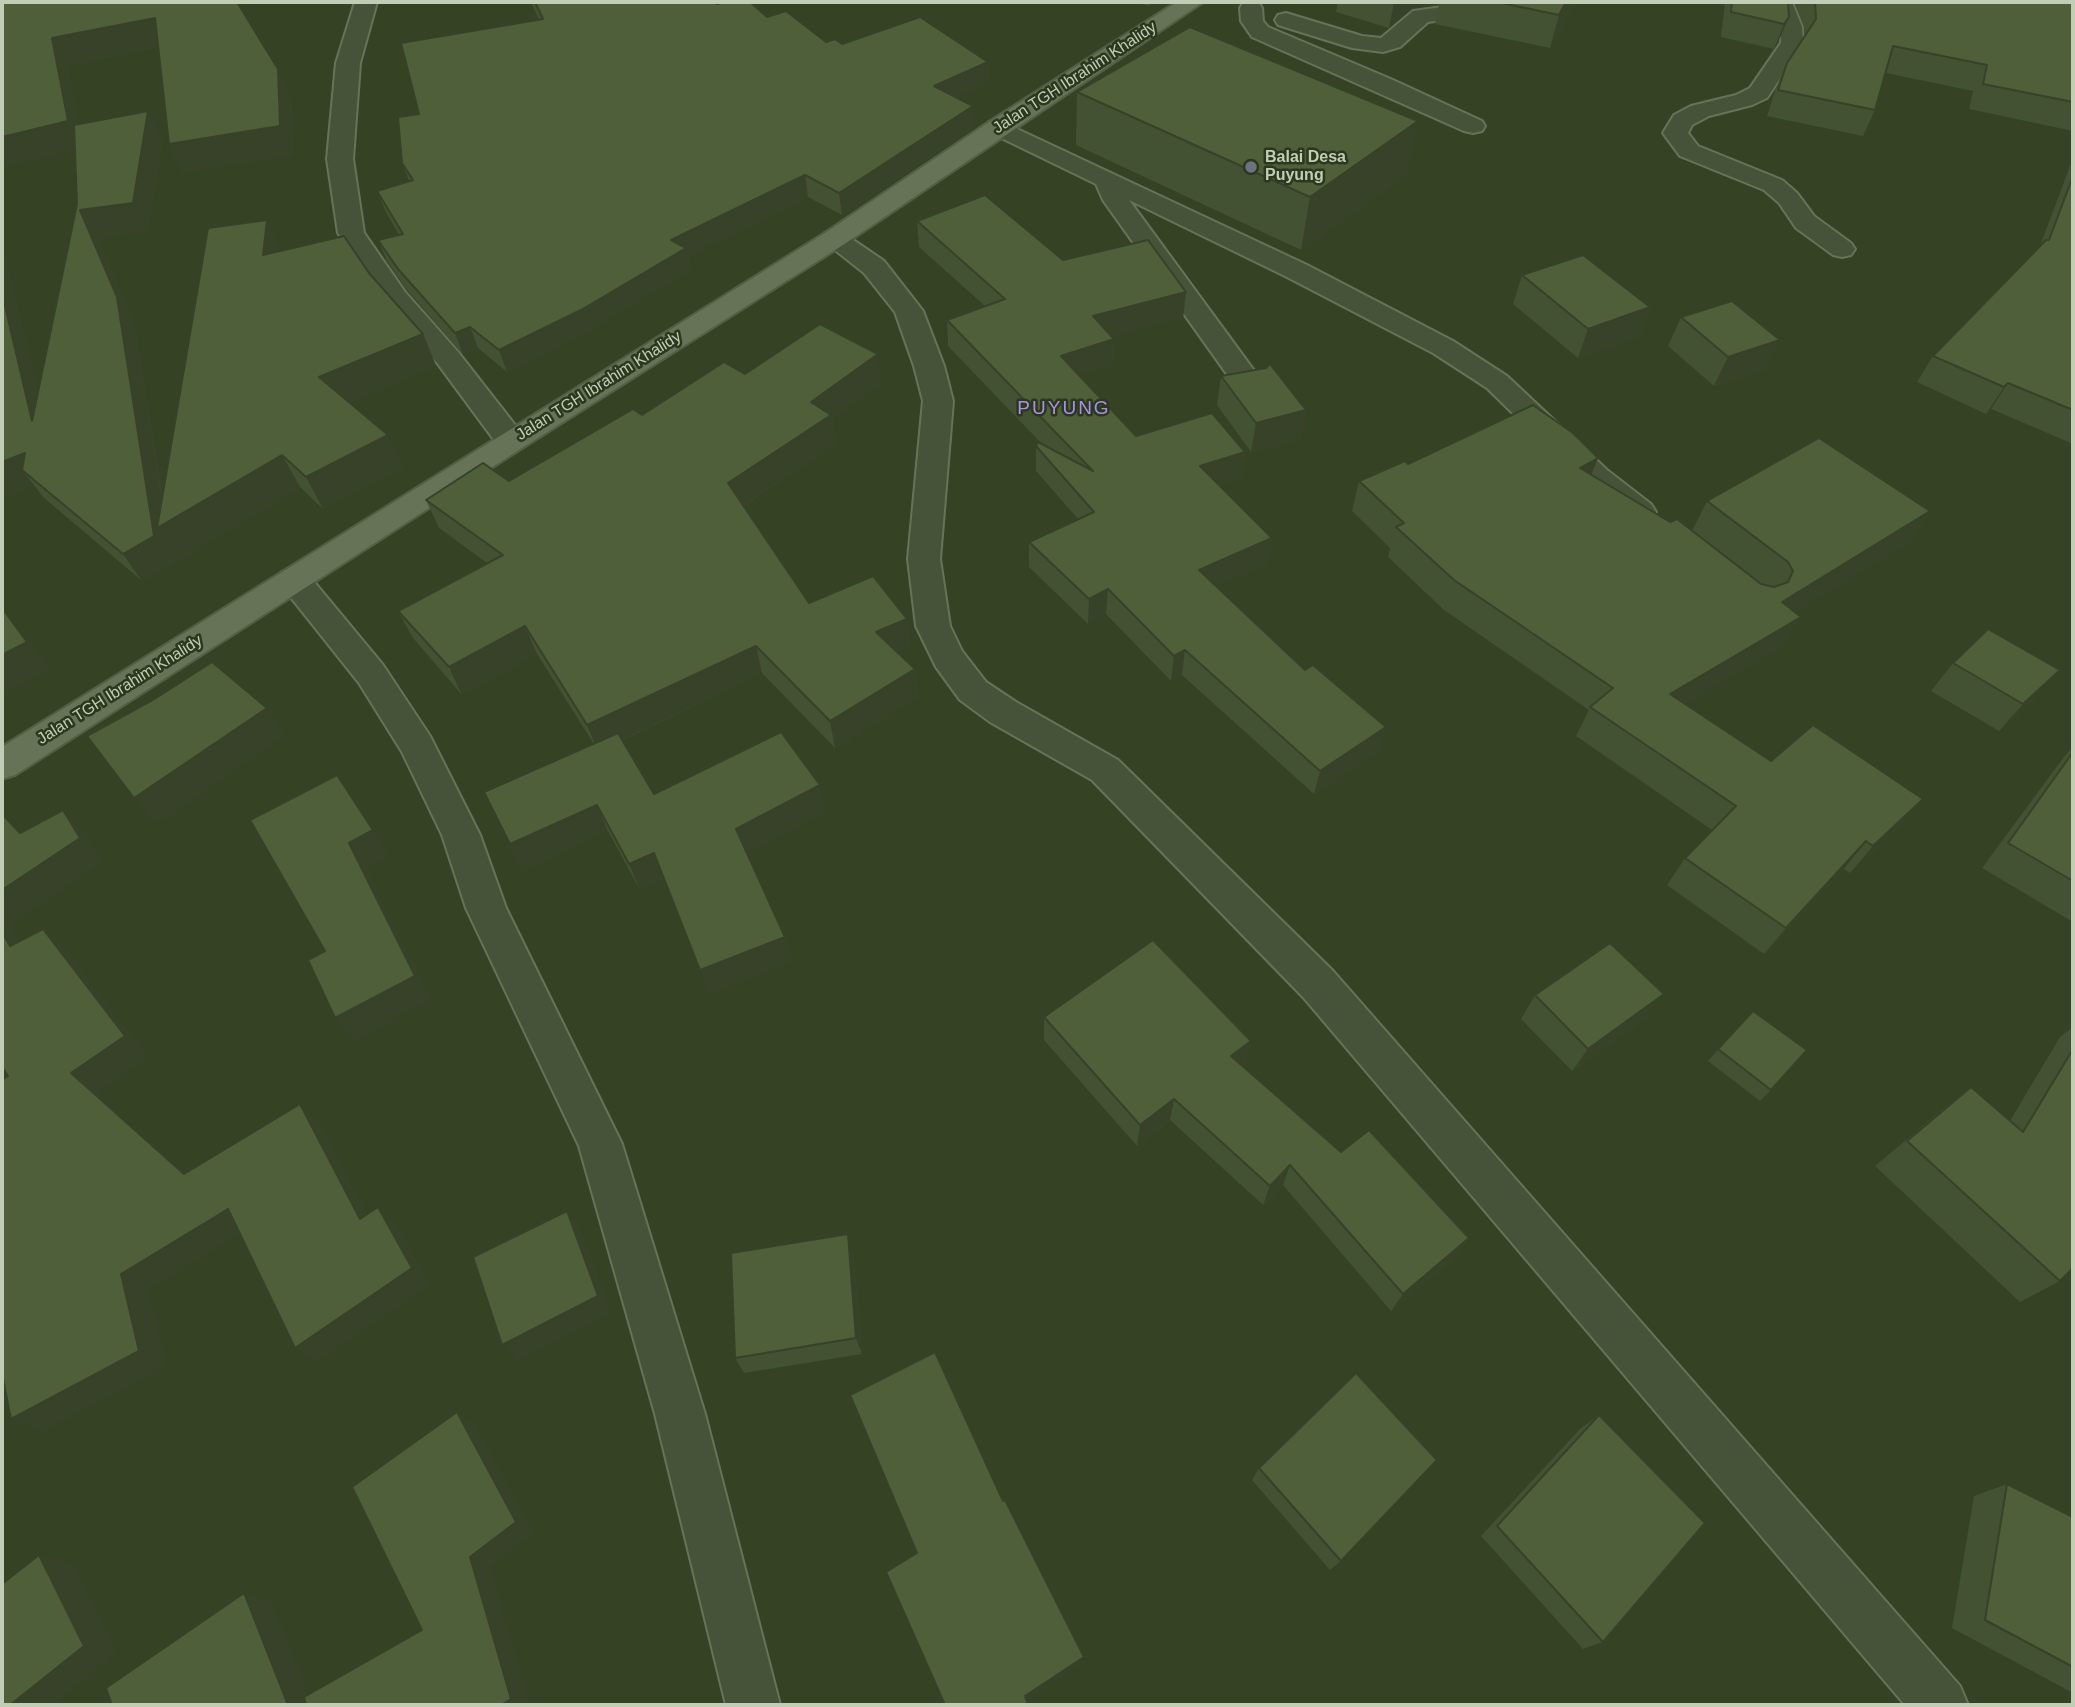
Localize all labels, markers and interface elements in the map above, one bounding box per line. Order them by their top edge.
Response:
street label: Jalan TGH Ibrahim Khalidy [990,18,1160,138]
place label: Balai Desa Puyung [1265,148,1346,186]
marker: Balai Desa Puyung [1243,159,1259,175]
street label: Jalan TGH Ibrahim Khalidy [513,327,685,445]
district label: PUYUNG [1018,398,1110,420]
street label: Jalan TGH Ibrahim Khalidy [34,631,206,749]

